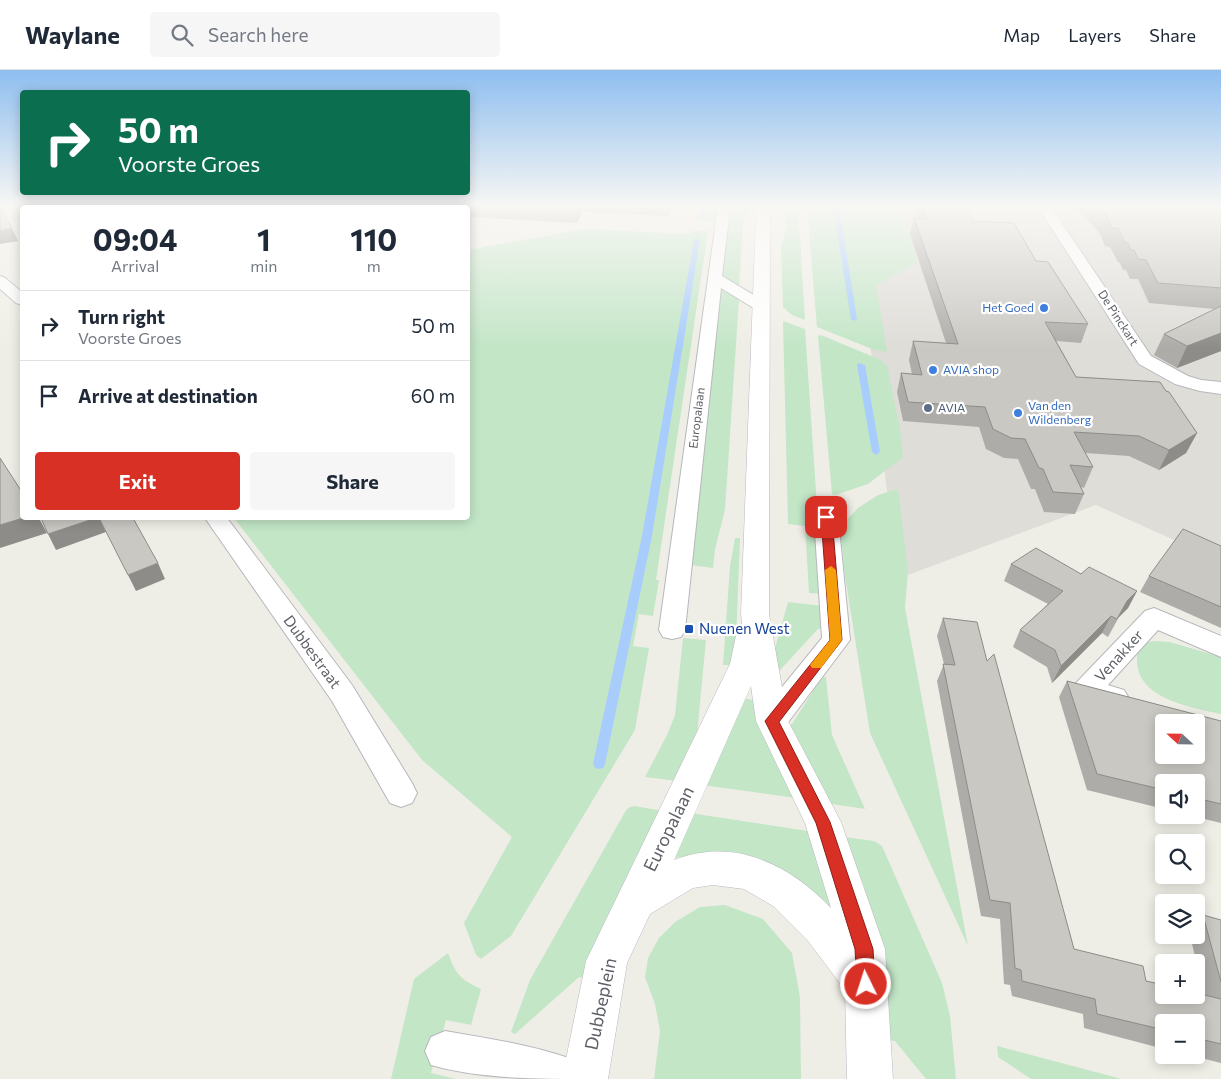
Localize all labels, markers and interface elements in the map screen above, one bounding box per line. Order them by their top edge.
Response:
search box [150,12,500,57]
text: Waylane [25,20,120,49]
icon: search [168,21,196,49]
text: Search here [208,23,308,46]
text: Map [1003,24,1040,46]
text: Layers [1068,24,1121,46]
text: Share [1149,24,1196,46]
text: 50 m [118,107,199,150]
icon: right [35,110,100,175]
text: Voorste Groes [118,150,260,177]
text: 09:04 [93,220,177,257]
text: 1 [257,220,271,257]
text: 110 [350,220,397,257]
text: Arrival [111,256,159,275]
text: min [250,256,277,275]
text: m [367,256,381,275]
street label: De Pinckart [1096,287,1142,348]
place label: Het Goed [982,300,1034,314]
marker: Het Goed [1038,302,1050,314]
text: Turn right [78,305,165,328]
icon: right [35,312,63,340]
text: 50 m [411,314,455,337]
text: Voorste Groes [78,328,181,347]
place label: AVIA shop [943,362,999,376]
marker: AVIA shop [927,364,939,376]
icon: arrive [35,382,63,410]
text: Arrive at destination [78,384,258,407]
text: 60 m [411,384,455,407]
street label: Europalaan [685,387,707,449]
place label: Van den Wildenberg [1028,398,1092,426]
place label: AVIA [938,400,965,414]
marker: AVIA [922,402,934,414]
marker: Van den Wildenberg [1012,407,1024,419]
button: Exit [35,452,240,510]
button: Share [250,452,455,510]
pin [805,496,847,538]
icon: arrive [812,503,840,531]
street label: Dubbestraat [280,611,345,691]
place label: Nuenen West [699,619,790,637]
marker: Nuenen West [683,623,695,635]
street label: Venakker [1090,626,1146,685]
north arrow [1155,714,1205,764]
map controls [1155,714,1205,1064]
button: sound [1155,774,1205,824]
street label: Europalaan [638,782,698,875]
button: search [1155,834,1205,884]
button: layers [1155,894,1205,944]
button: + [1155,954,1205,1004]
street label: Dubbeplein [580,956,621,1052]
position arrow [839,957,891,1009]
button: − [1155,1014,1205,1064]

